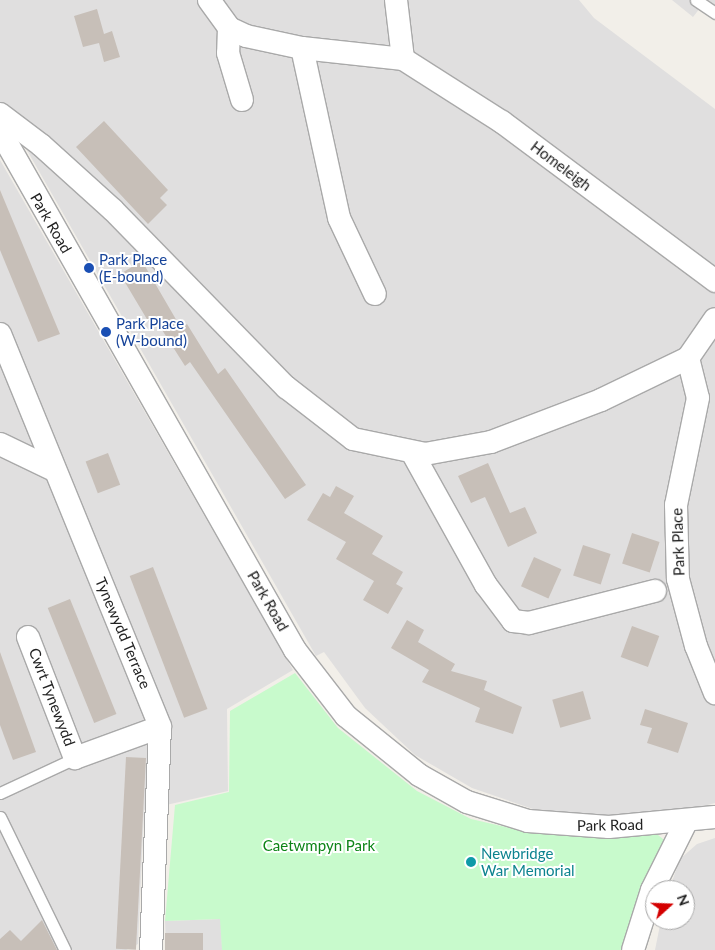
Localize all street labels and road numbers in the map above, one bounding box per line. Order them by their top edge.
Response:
street label: Homeleigh [527,137,595,195]
street label: Park Road [27,190,75,256]
street label: Park Place [668,508,688,576]
street label: Park Road [244,568,292,634]
street label: Tynewydd Terrace [91,574,155,692]
street label: Cwrt Tynewydd [25,645,79,749]
street label: Park Road [577,815,643,835]

